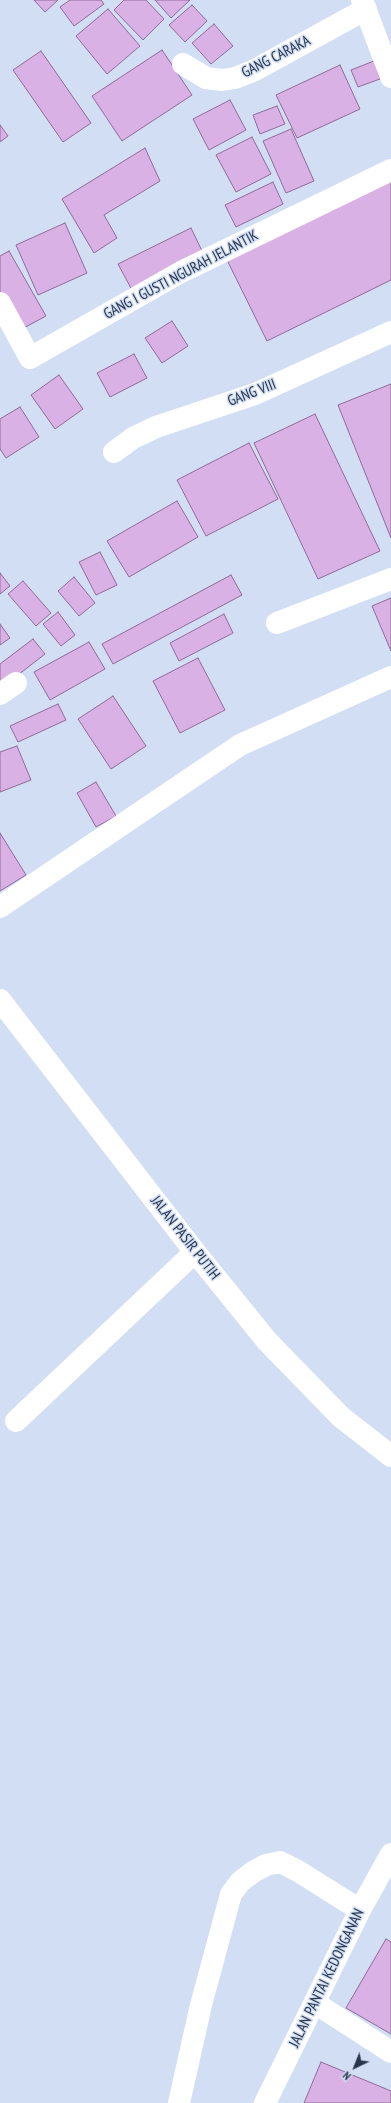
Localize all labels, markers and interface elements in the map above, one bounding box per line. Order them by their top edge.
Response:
street label: GANG CARAKA [239,32,313,82]
street label: GANG I GUSTI NGURAH JELANTIK [101,227,261,323]
street label: GANG VIII [225,376,279,410]
street label: JALAN PASIR PUTIH [147,1192,223,1284]
street label: JALAN PANTAI KEDONGANAN [286,1906,368,2050]
north arrow [335,2047,375,2087]
text: N [340,2069,354,2083]

